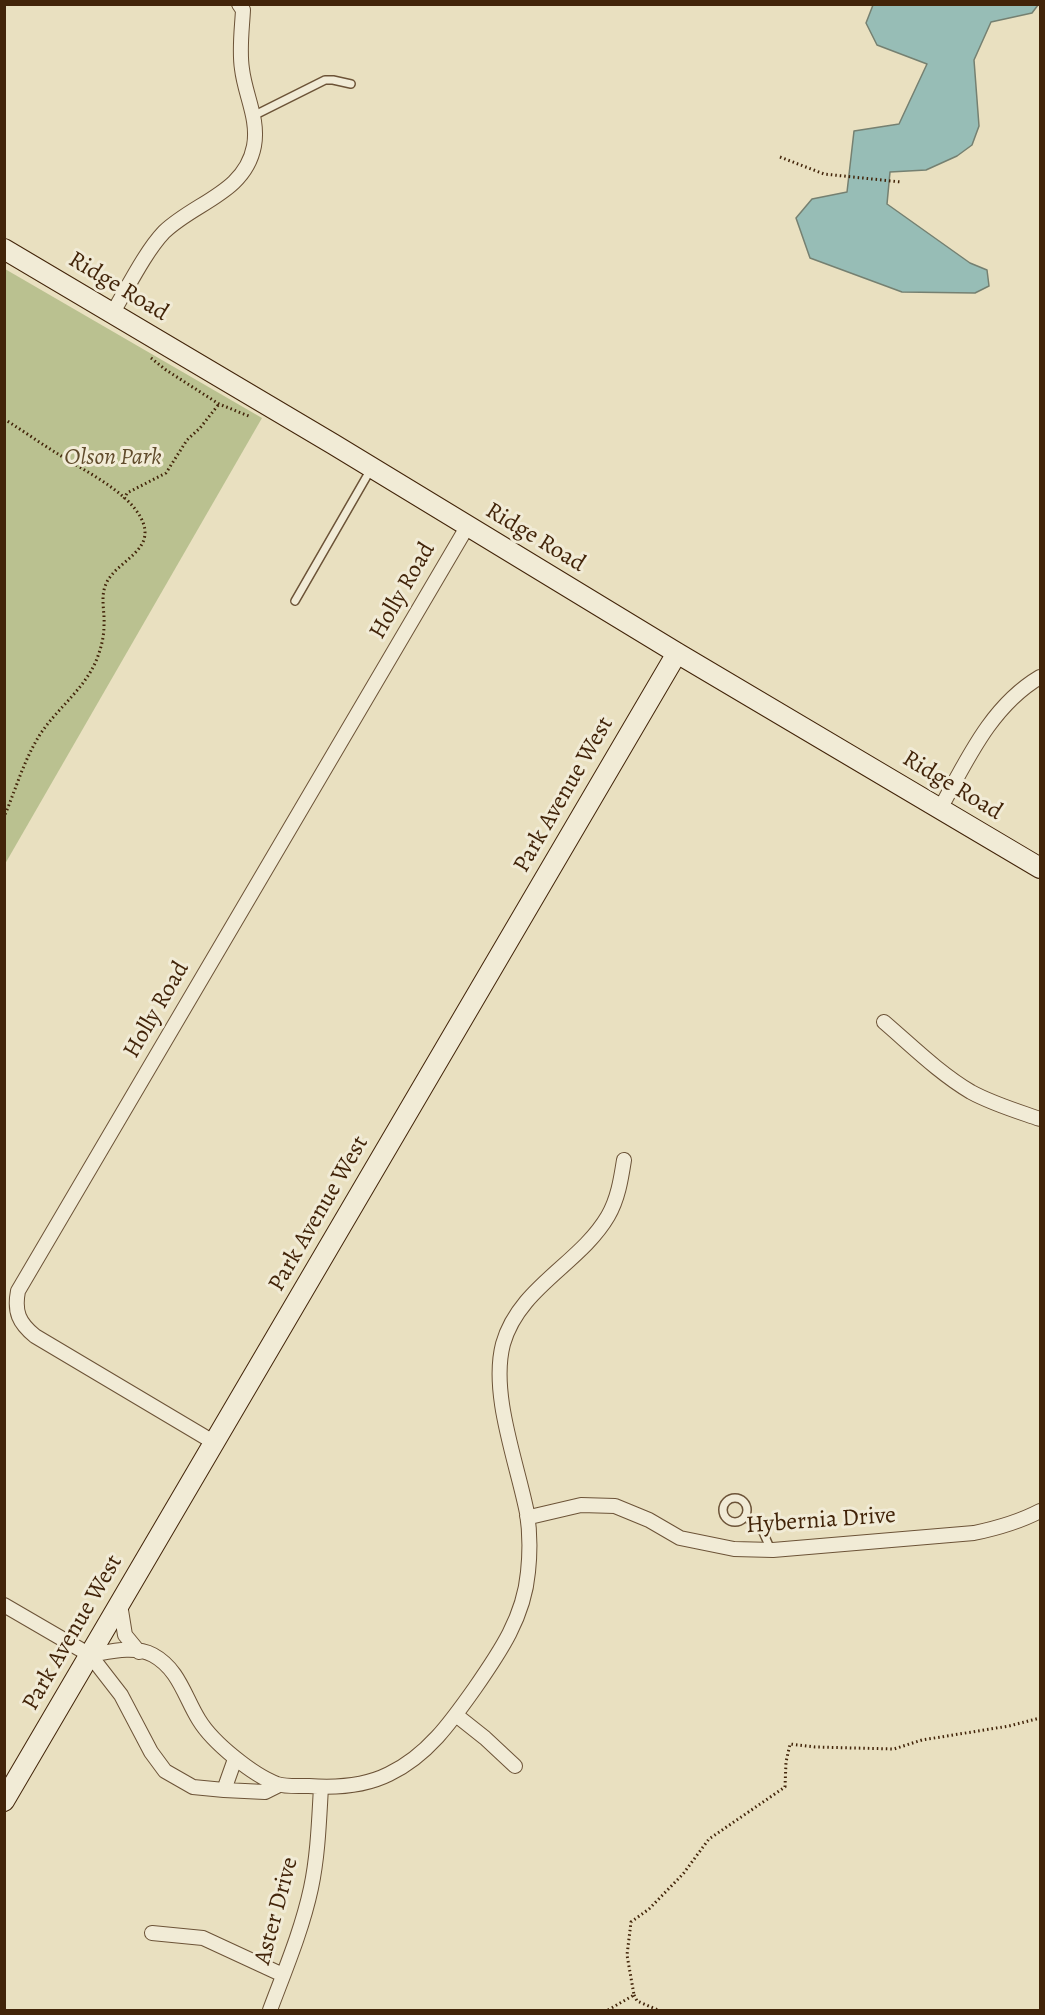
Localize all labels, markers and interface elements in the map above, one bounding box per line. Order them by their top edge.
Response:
street label: Ridge Road [63,246,173,328]
park label: Olson Park [64,444,162,472]
street label: Ridge Road [480,497,590,579]
street label: Holly Road [364,538,442,644]
street label: Park Avenue West [508,712,620,878]
street label: Ridge Road [897,745,1007,827]
street label: Holly Road [118,957,196,1063]
street label: Park Avenue West [263,1131,375,1297]
street label: Hybernia Drive [745,1501,897,1541]
street label: Park Avenue West [17,1550,129,1716]
street label: Aster Drive [249,1854,305,1968]

